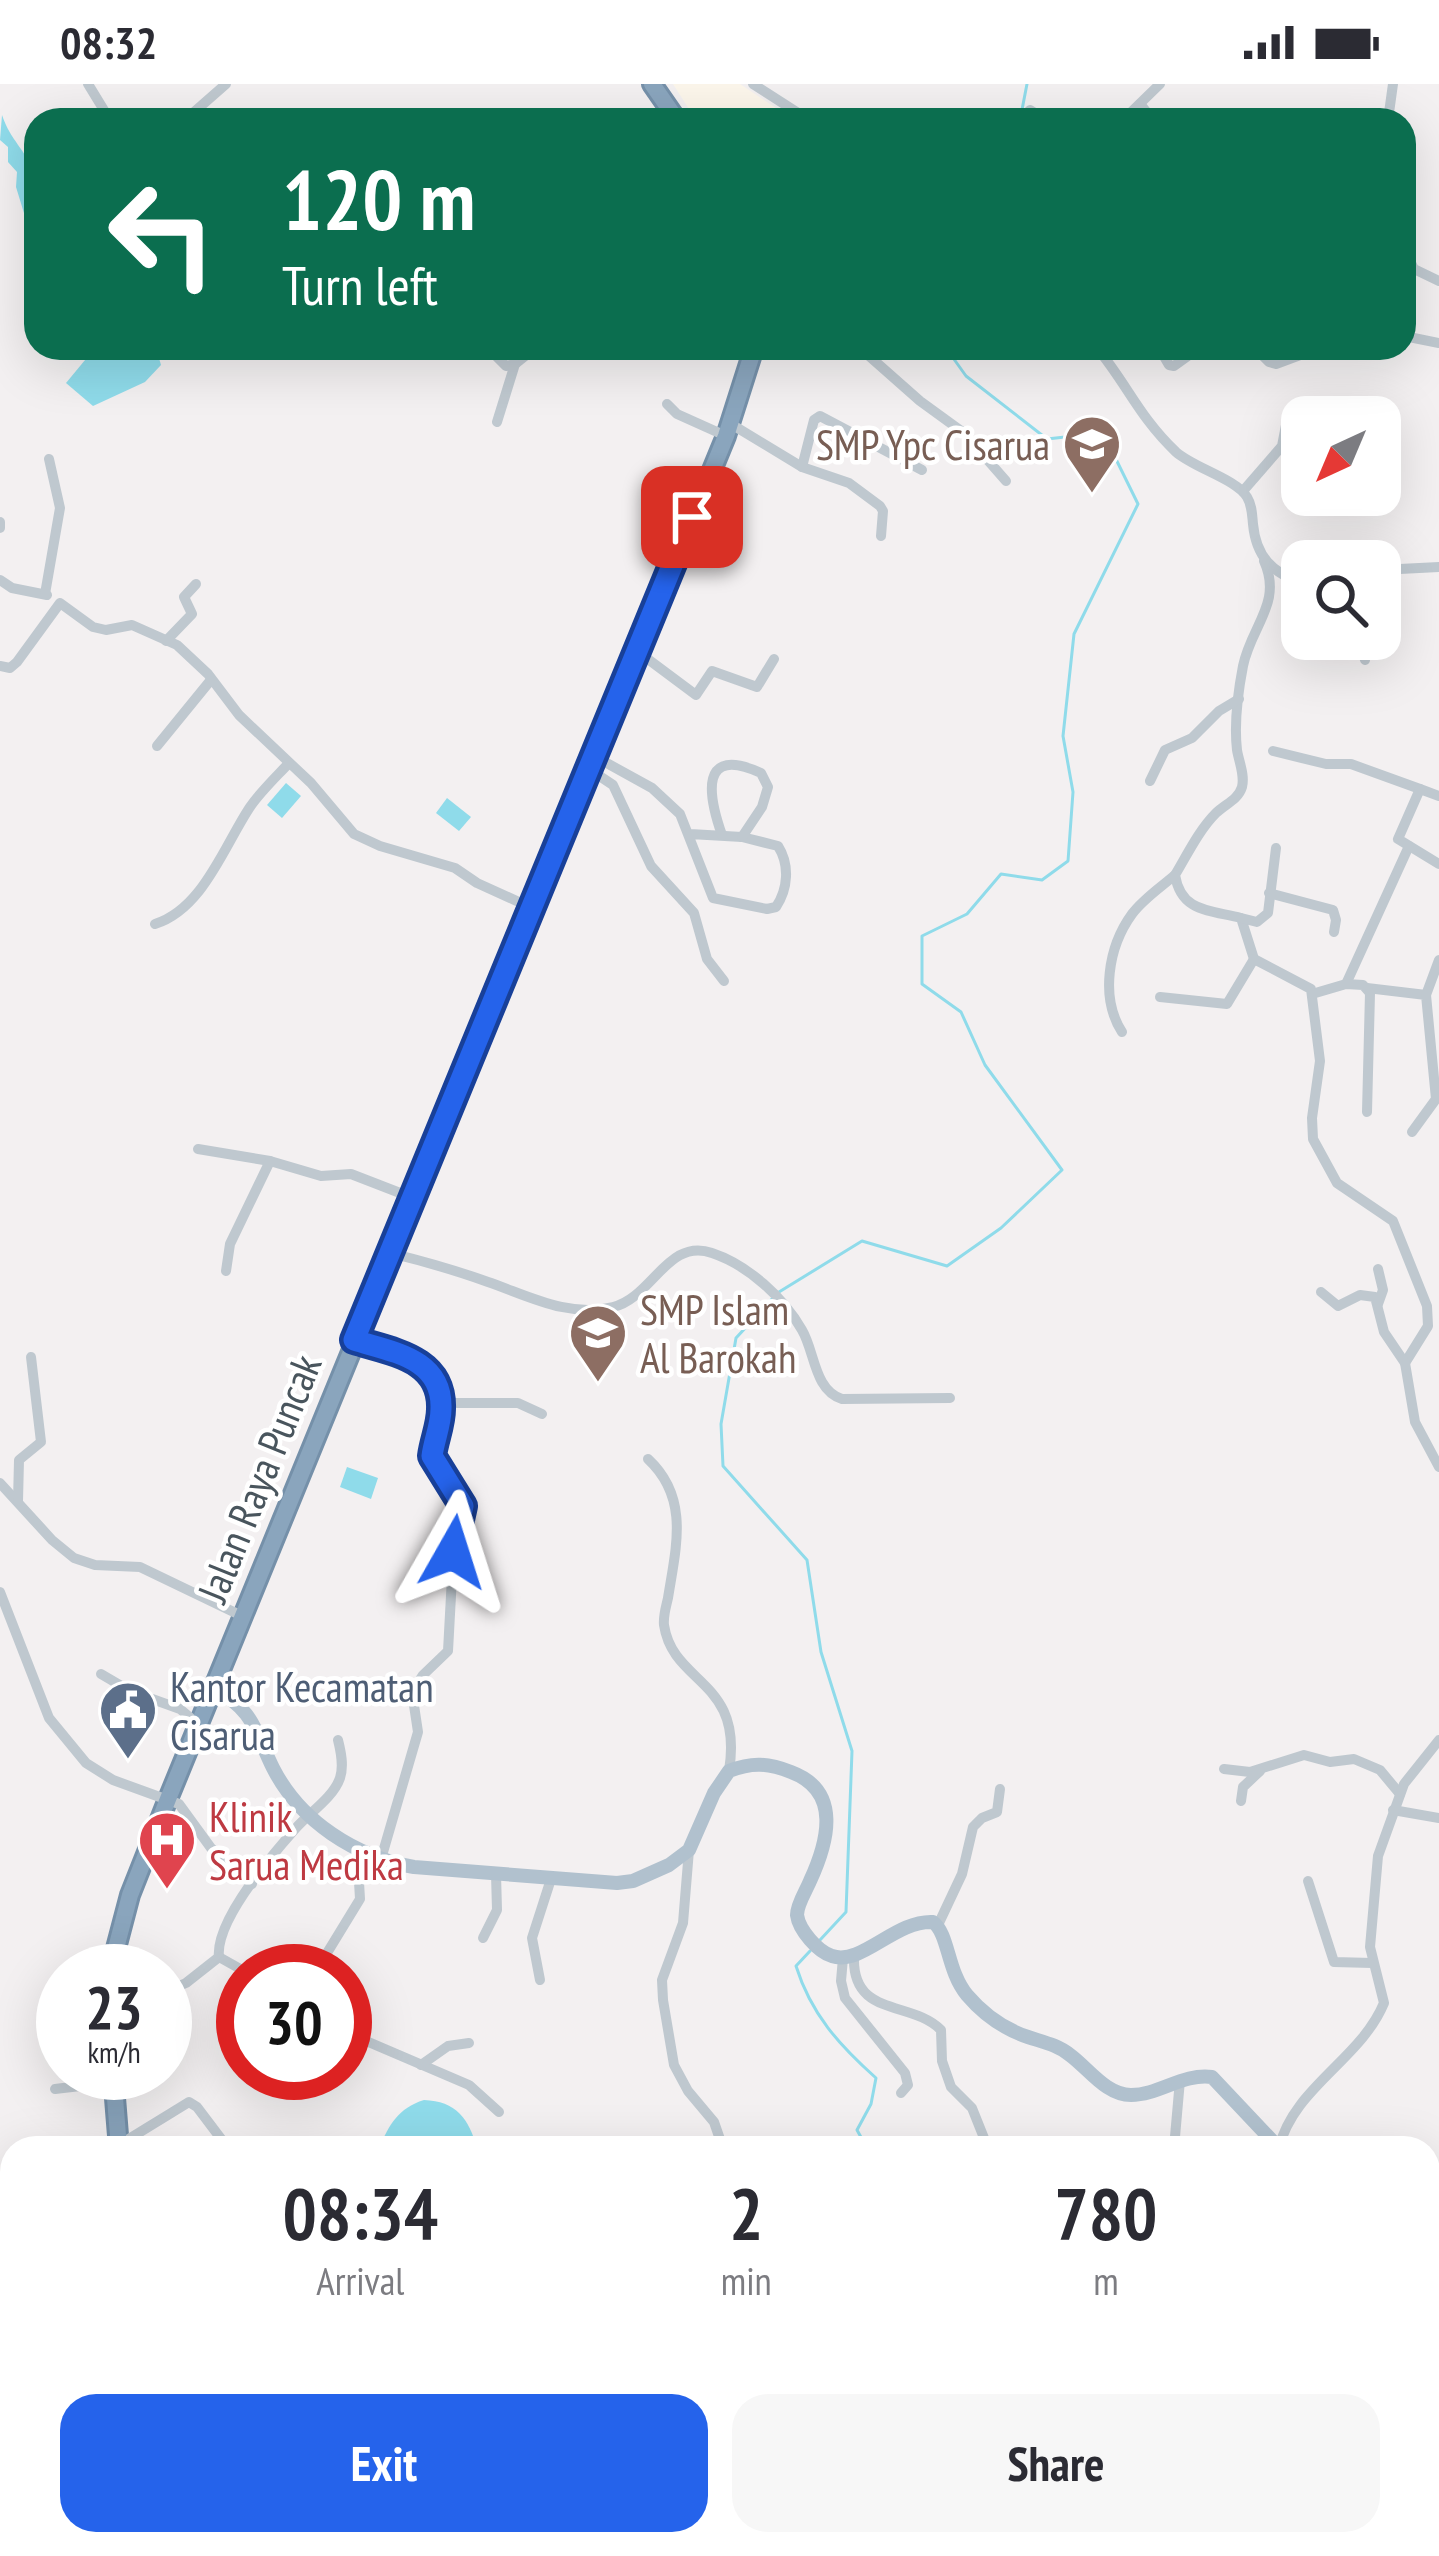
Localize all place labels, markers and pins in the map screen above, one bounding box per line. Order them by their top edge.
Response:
school or university icon: SMP Ypc Cisarua [1061,413,1123,495]
place label: SMP Ypc Cisarua [816,417,1050,472]
pin [641,466,743,568]
place label: SMP Islam Al Barokah [640,1282,796,1385]
school or university icon: SMP Islam Al Barokah [567,1302,629,1384]
place label: Kantor Kecamatan Cisarua [170,1659,434,1762]
public building icon: Kantor Kecamatan Cisarua [97,1679,159,1761]
place label: Klinik Sarua Medika [209,1789,404,1892]
hospital icon: Klinik Sarua Medika [136,1809,198,1891]

